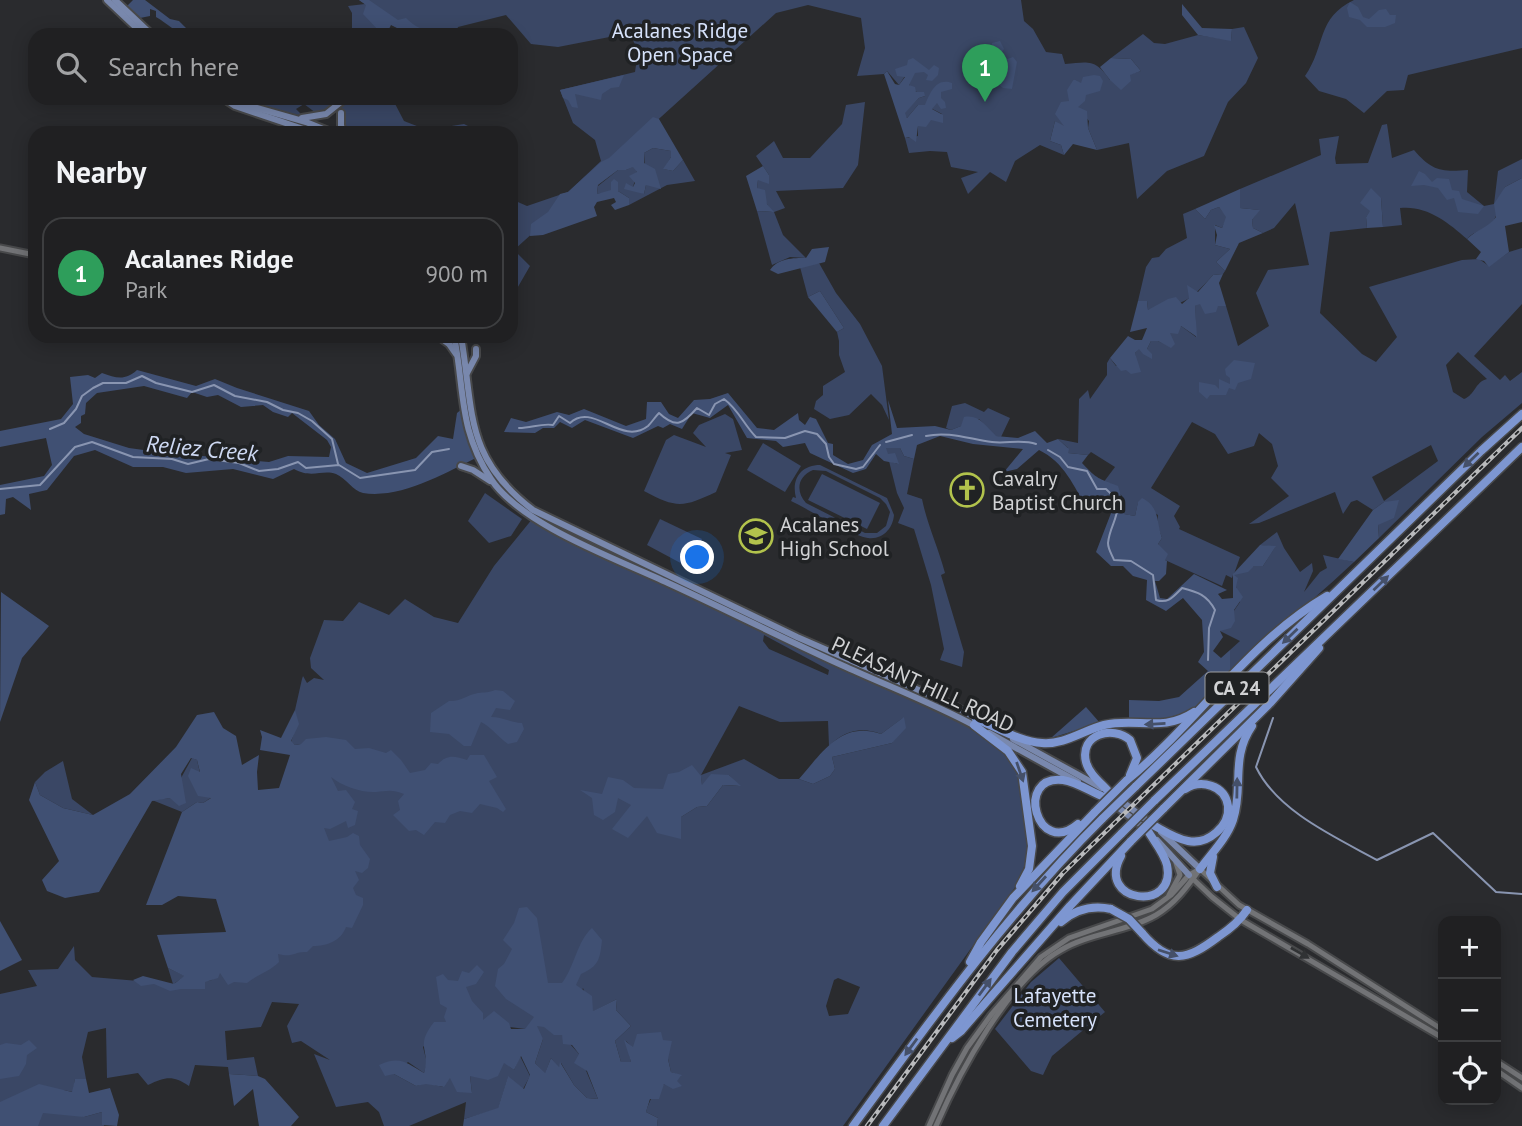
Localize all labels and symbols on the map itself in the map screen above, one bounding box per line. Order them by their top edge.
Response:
park label: Acalanes Ridge Open Space [612,17,748,68]
pin: 1 [962,44,1008,102]
water label: Reliez Creek [145,429,261,467]
one-way arrow [1463,452,1480,469]
place label: Cavalry Baptist Church [992,465,1123,516]
church icon: Cavalry Baptist Church [948,471,986,509]
place label: Acalanes High School [780,511,889,562]
school or university icon: Acalanes High School [737,517,775,555]
your location [680,540,714,574]
one-way arrow [1372,576,1389,592]
one-way arrow [1282,628,1299,644]
street label: PLEASANT HILL ROAD [827,630,1019,738]
road number: CA 24 [1206,673,1268,704]
one-way arrow [1144,719,1166,730]
one-way arrow [1015,762,1026,783]
one-way arrow [1231,776,1243,798]
one-way arrow [1031,875,1047,892]
one-way arrow [1291,947,1310,959]
one-way arrow [1158,948,1179,958]
one-way arrow [978,978,992,996]
park label: Lafayette Cemetery [1013,982,1097,1033]
one-way arrow [904,1038,918,1056]

